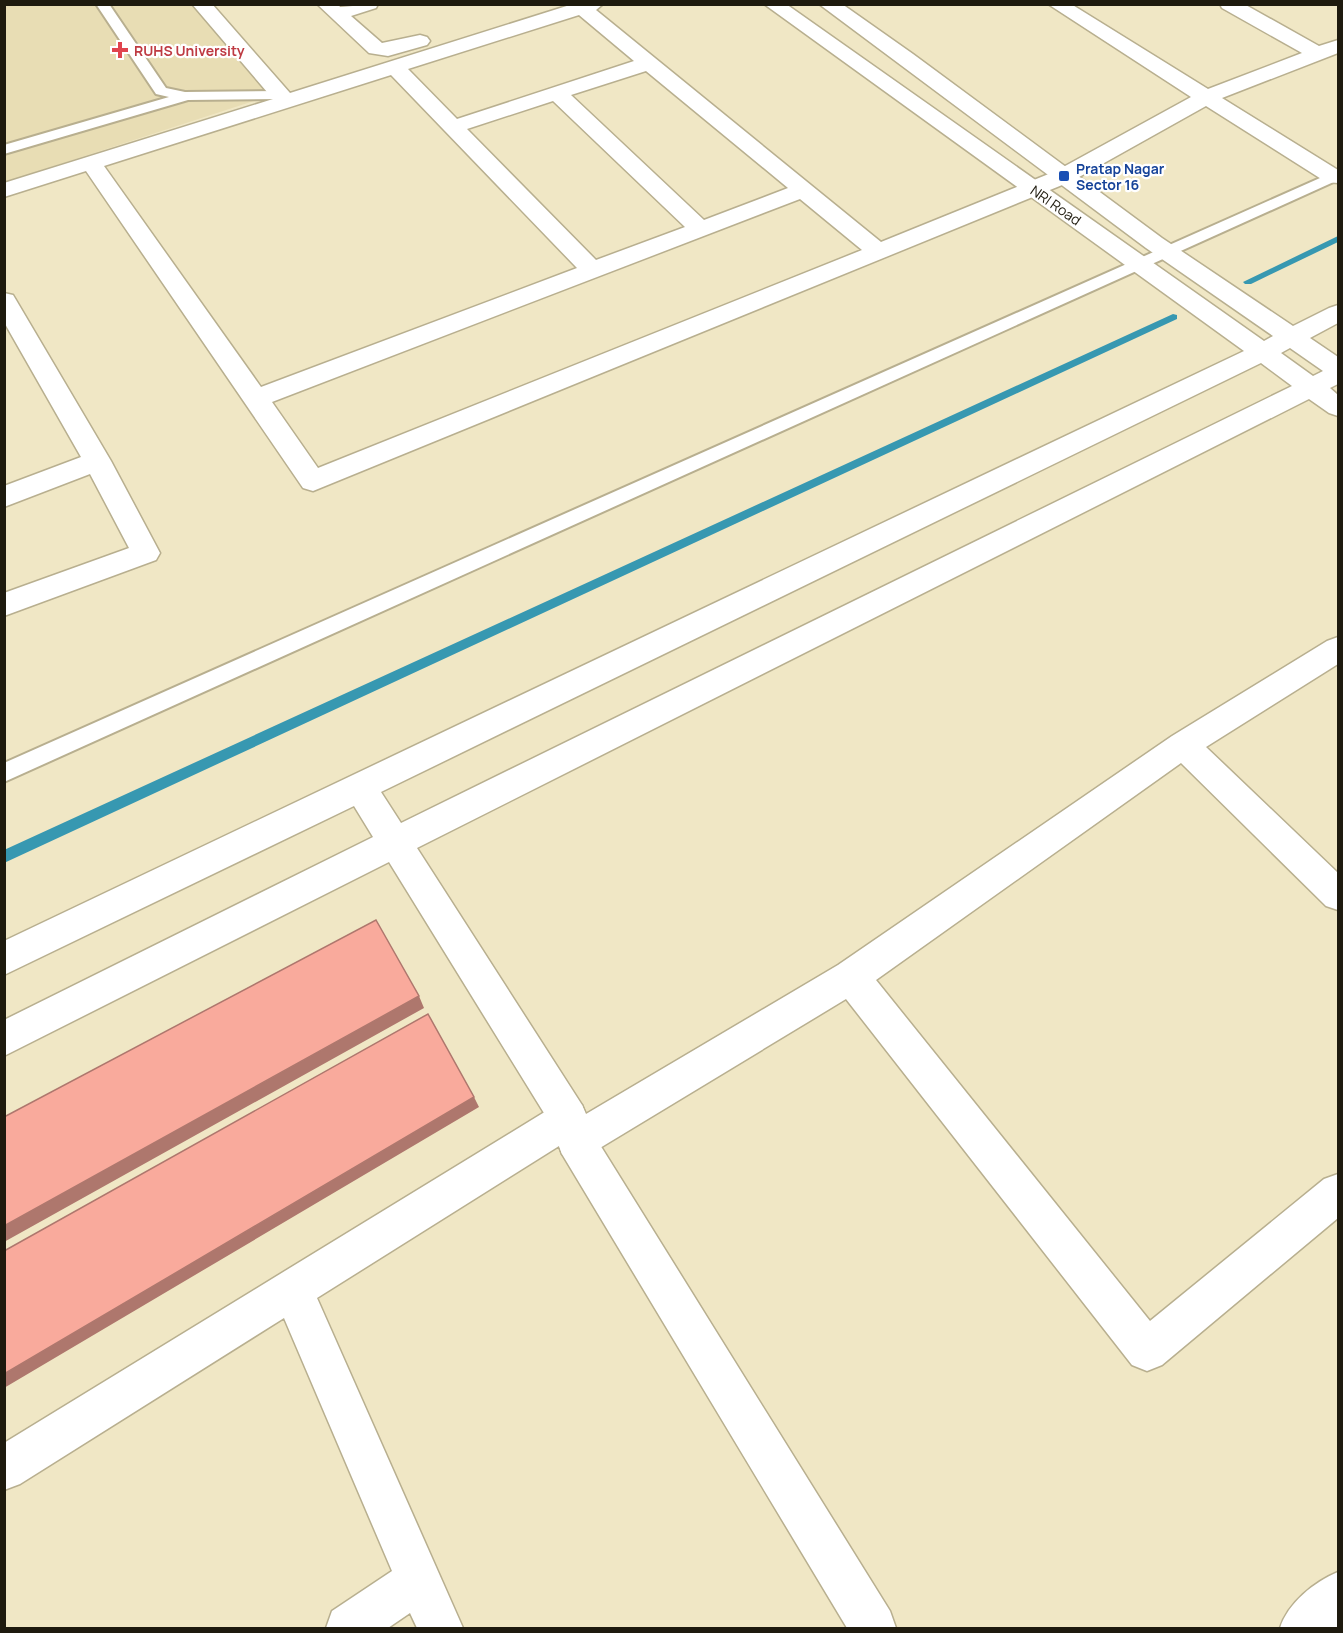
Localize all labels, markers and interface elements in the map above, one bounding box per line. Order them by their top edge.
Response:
marker: RUHS University [111,41,129,59]
place label: RUHS University [134,41,245,60]
place label: Pratap Nagar Sector 16 [1076,159,1165,194]
marker: Pratap Nagar Sector 16 [1057,169,1071,183]
street label: NRI Road [1027,181,1085,229]

